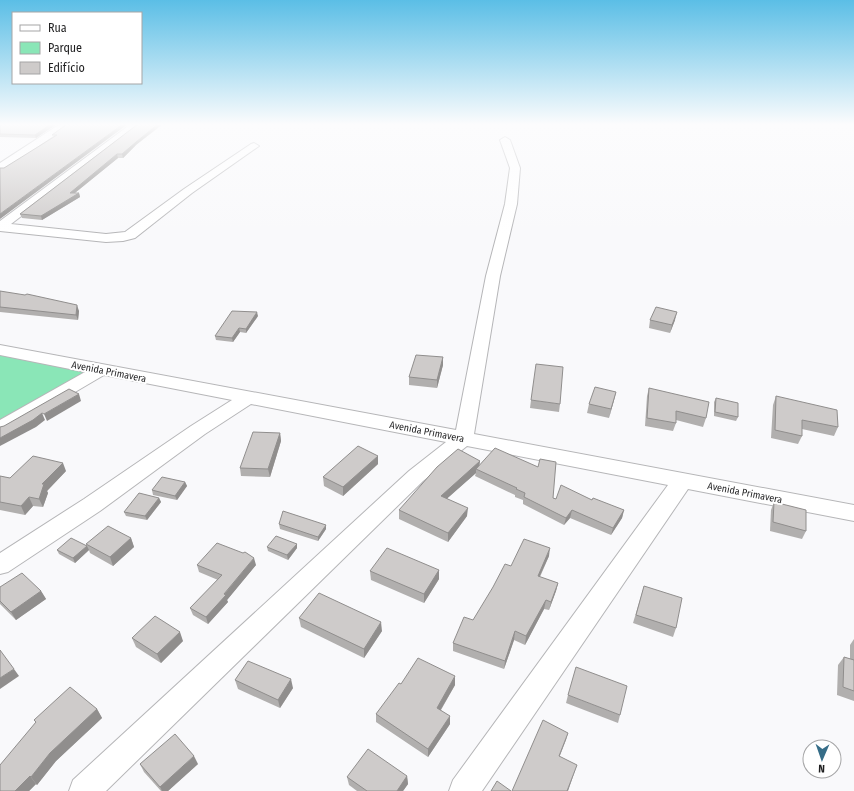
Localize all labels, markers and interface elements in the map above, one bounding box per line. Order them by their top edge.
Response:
legend [12,12,142,84]
text: Rua [48,21,67,35]
text: Parque [48,41,82,55]
text: Edifício [48,61,85,75]
street label: Avenida Primavera [70,359,147,385]
street label: Avenida Primavera [388,419,465,445]
street label: Avenida Primavera [706,480,783,506]
north arrow [802,739,842,779]
text: N [818,762,825,775]

